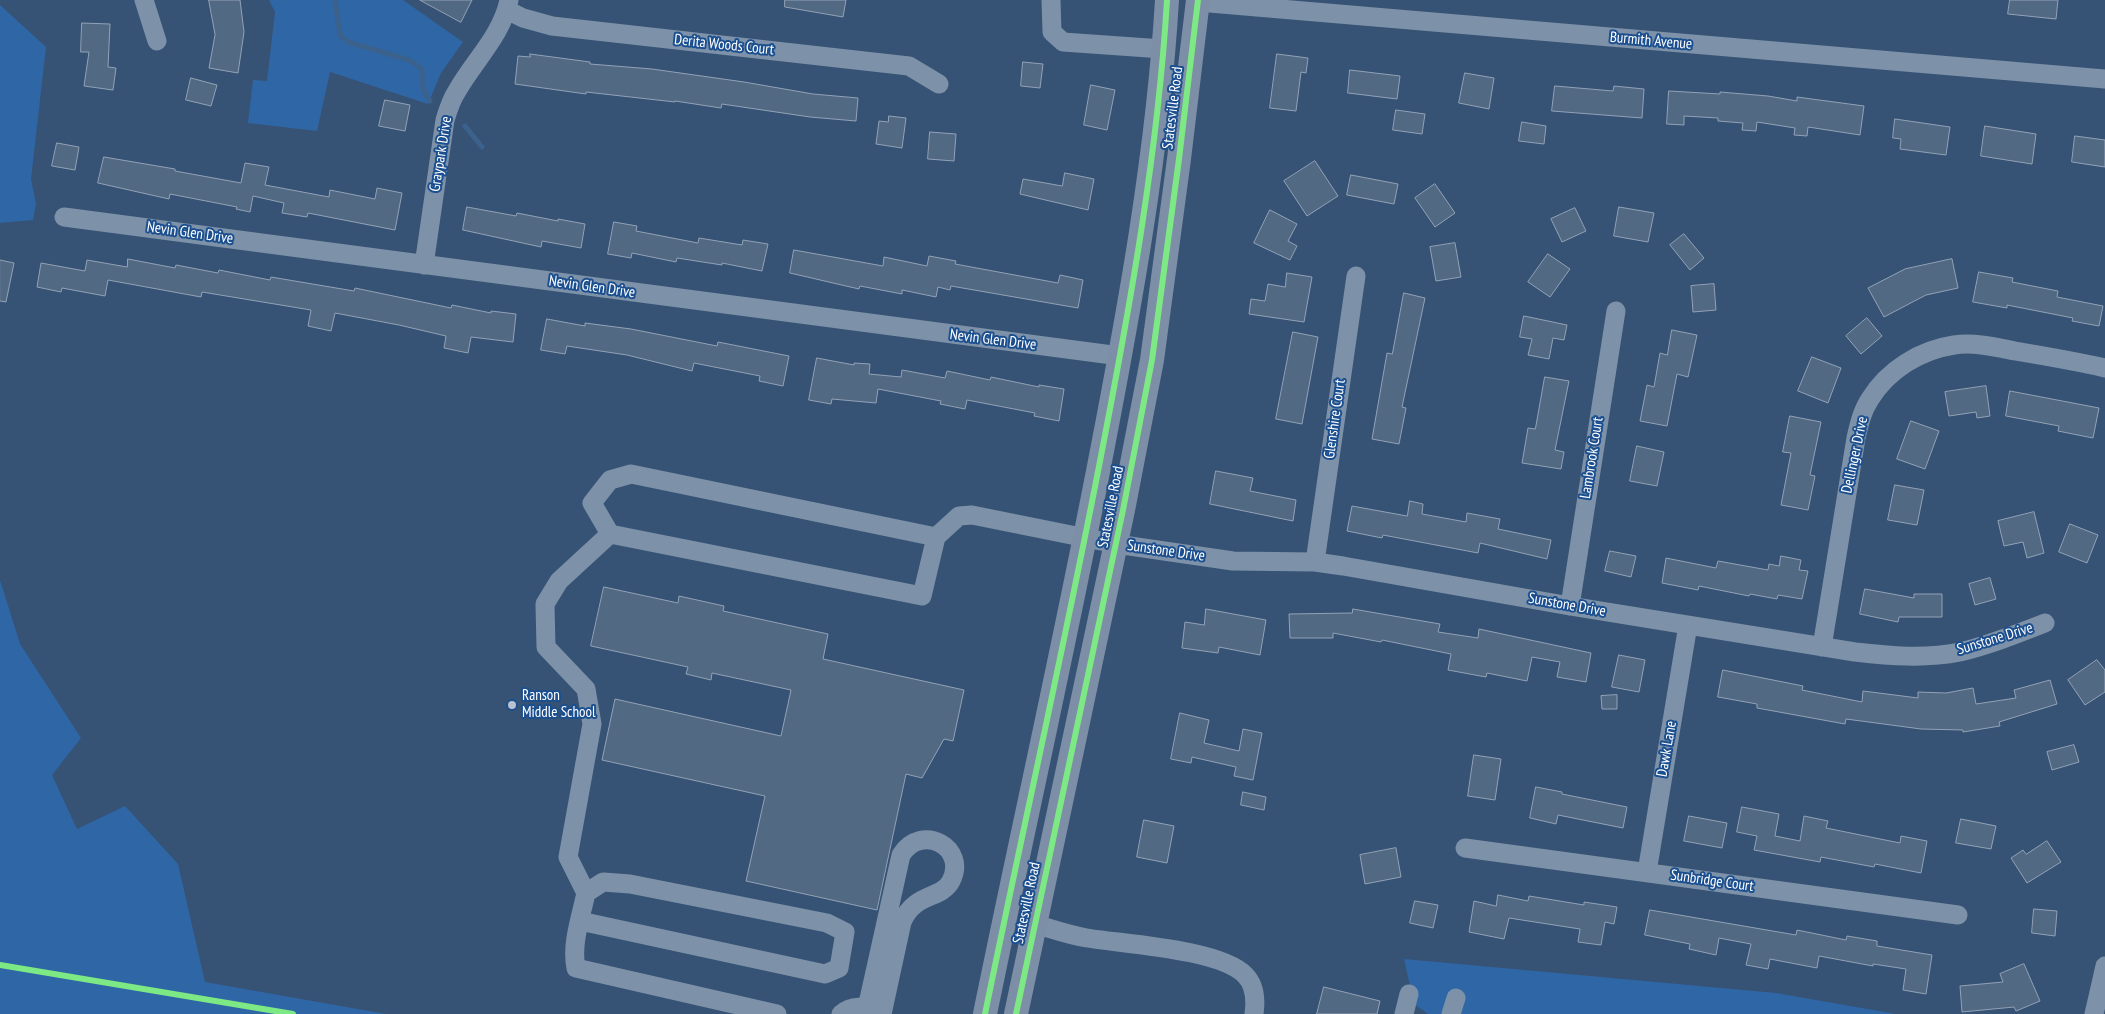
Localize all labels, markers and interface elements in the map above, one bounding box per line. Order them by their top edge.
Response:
street label: Burmith Avenue [1609,28,1693,54]
street label: Derita Woods Court [673,31,775,59]
street label: Statesville Road [1159,66,1187,150]
street label: Graypark Drive [426,115,456,193]
street label: Nevin Glen Drive [146,218,234,248]
street label: Nevin Glen Drive [548,272,636,302]
street label: Nevin Glen Drive [949,326,1037,354]
street label: Glenshire Court [1321,378,1349,460]
street label: Dellinger Drive [1838,415,1872,495]
street label: Lambrook Court [1577,416,1607,500]
street label: Statesville Road [1094,465,1128,549]
street label: Sunstone Drive [1126,537,1206,565]
street label: Sunstone Drive [1527,589,1607,621]
street label: Sunstone Drive [1955,619,2035,659]
place label: Ranson Middle School [522,687,595,722]
marker: Ranson Middle School [506,699,518,711]
street label: Dawk Lane [1653,720,1681,778]
street label: Statesville Road [1010,861,1044,945]
street label: Sunbridge Court [1669,866,1755,896]

